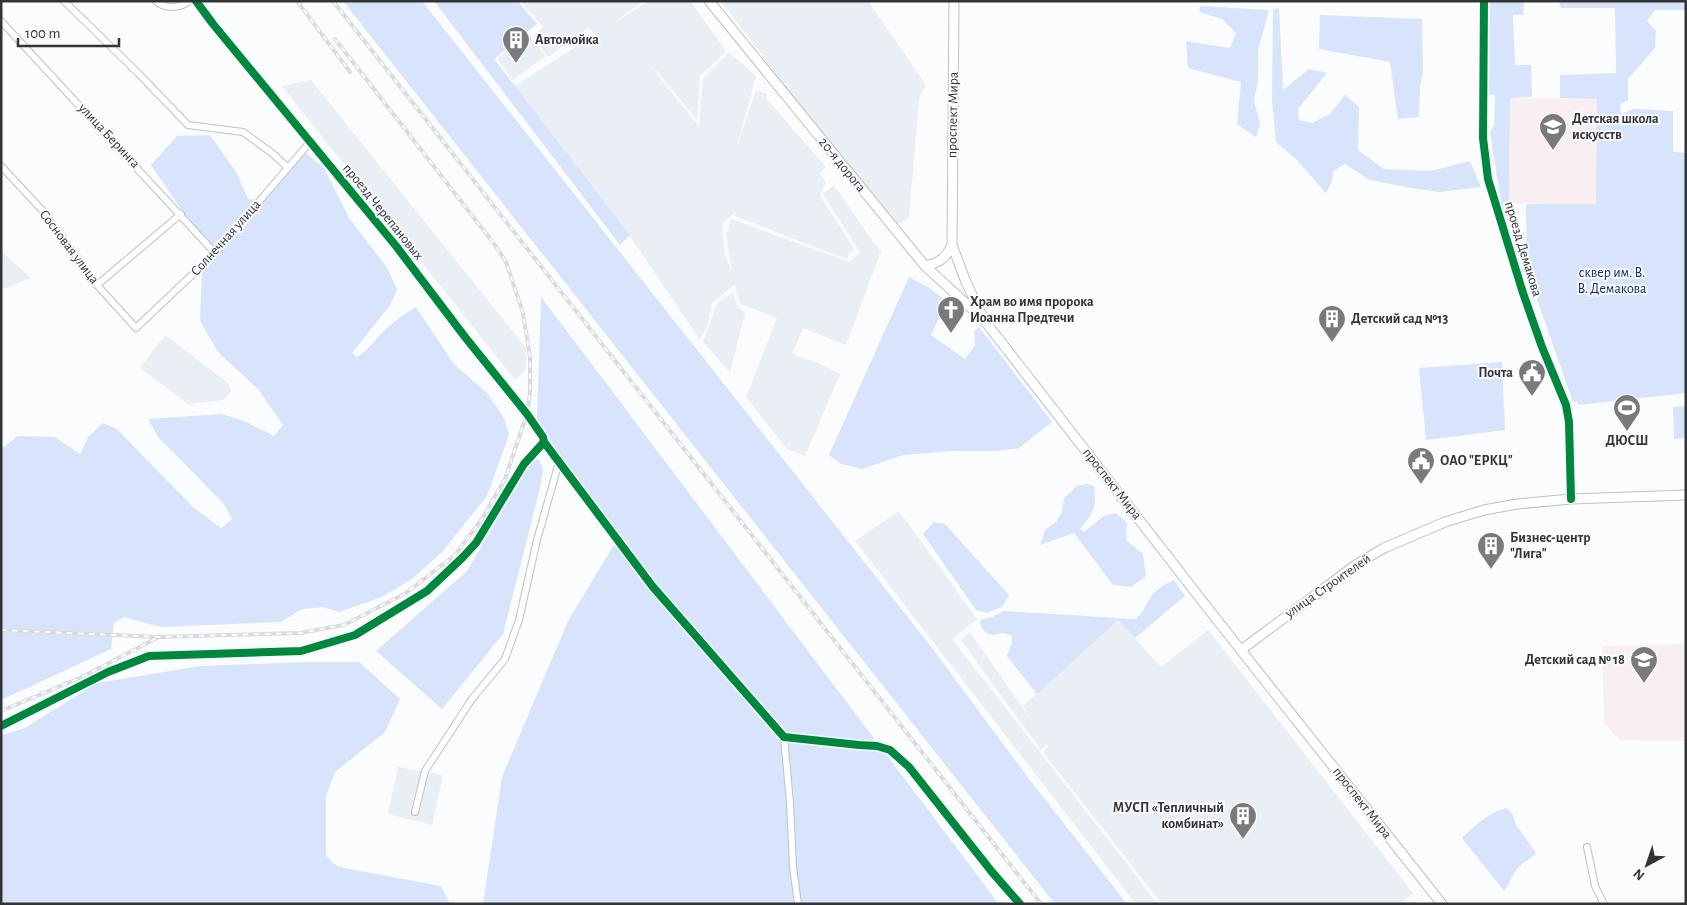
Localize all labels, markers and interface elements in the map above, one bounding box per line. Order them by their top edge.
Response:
scale bar [18,15,119,47]
building icon: Автомойка [501,25,531,64]
text: 100 m [25,26,60,41]
place label: Автомойка [535,33,599,47]
street label: проспект Мира [945,71,961,158]
street label: улица Беринга [75,100,143,172]
school or university icon: Детская школа искусств [1538,112,1568,151]
place label: Детская школа искусств [1572,112,1659,142]
street label: 20-я дорога [816,135,868,195]
street label: проезд Черепановых [340,161,426,263]
street label: Солнечная улица [188,197,264,279]
street label: проезд Демакова [1502,200,1544,299]
street label: Сосновая улица [37,207,102,287]
park label: сквер им. В. В. Демакова [1578,266,1647,296]
church icon: Храм во имя пророка Иоанна Предтечи [936,295,966,334]
place label: Храм во имя пророка Иоанна Предтечи [970,295,1094,325]
building icon: Детский сад №13 [1317,304,1347,343]
place label: Детский сад №13 [1351,312,1448,326]
public building icon: Почта [1517,358,1547,397]
place label: Почта [1478,366,1513,380]
sports icon: ДЮСШ [1612,393,1642,432]
place label: ДЮСШ [1605,434,1649,448]
street label: проспект Мира [1080,446,1145,523]
public building icon: ОАО "ЕРКЦ" [1406,446,1436,485]
place label: ОАО "ЕРКЦ" [1440,454,1513,468]
building icon: Бизнес-центр "Лига" [1476,531,1506,570]
place label: Бизнес-центр "Лига" [1510,531,1590,561]
street label: улица Строителей [1282,551,1373,621]
school or university icon: Детский сад № 18 [1629,645,1659,684]
place label: Детский сад № 18 [1525,653,1625,667]
street label: проспект Мира [1330,765,1395,842]
place label: МУСП «Тепличный комбинат» [1113,801,1224,831]
building icon: МУСП «Тепличный комбинат» [1228,801,1258,840]
north arrow [1622,840,1672,890]
text: N [1631,866,1648,883]

